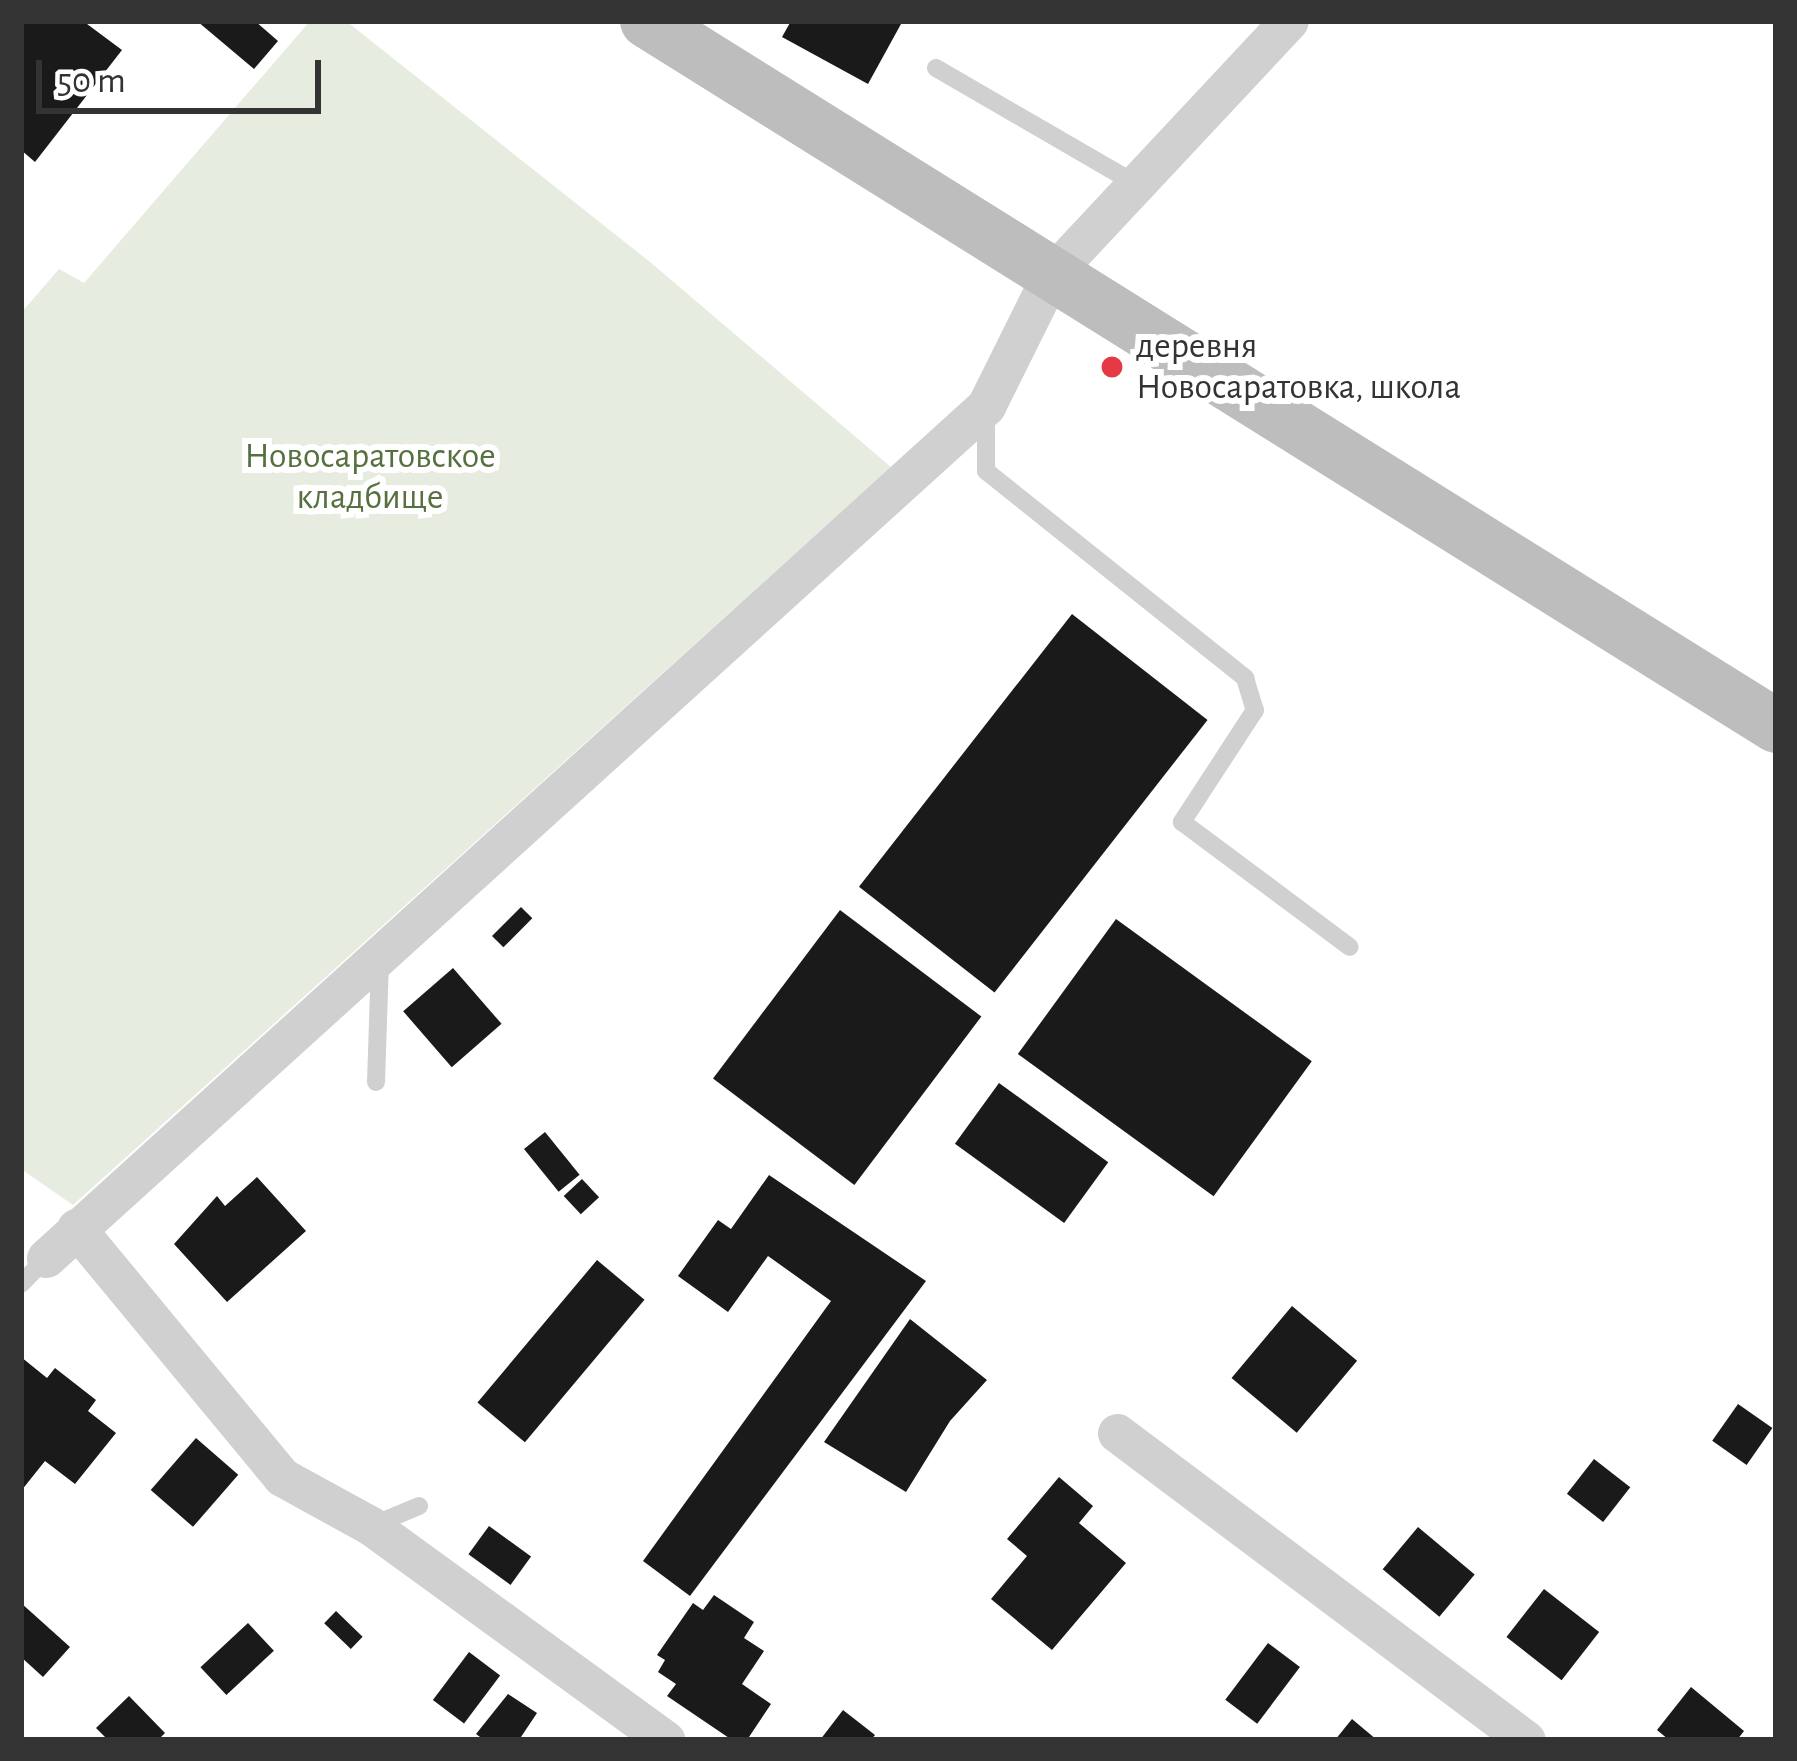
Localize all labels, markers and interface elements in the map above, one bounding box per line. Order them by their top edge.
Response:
scale bar [42,36,327,110]
text: 50 m [57,63,126,99]
place label: деревня Новосаратовка, школа [1136,324,1461,409]
marker: деревня Новосаратовка, школа [1099,354,1125,380]
park label: Новосаратовское кладбище [244,434,496,519]

